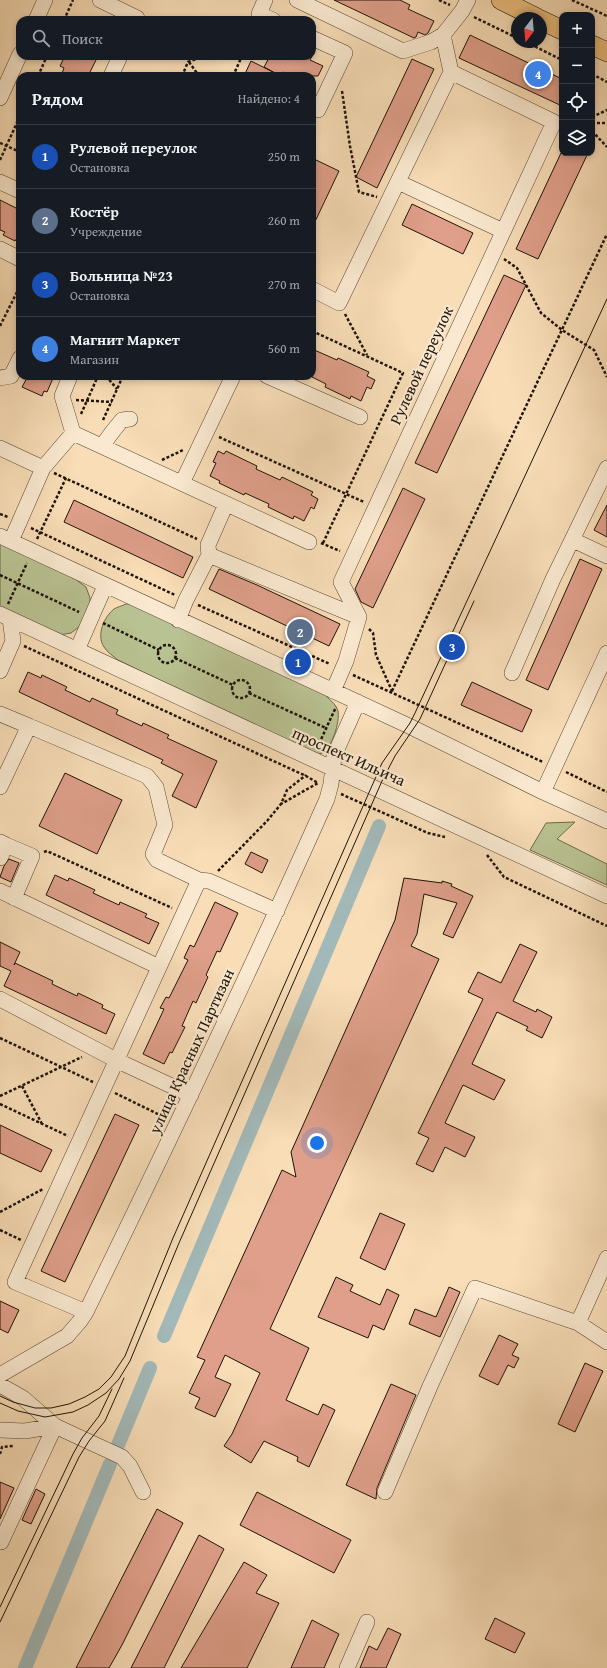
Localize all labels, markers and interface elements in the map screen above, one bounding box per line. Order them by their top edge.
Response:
north arrow [511,12,547,48]
map controls [559,12,595,156]
button: + [559,12,595,48]
search box [16,16,316,60]
icon: search [30,27,52,49]
text: Поиск [62,28,103,49]
button: − [559,48,595,84]
pin: 4 [525,59,551,89]
button: locate [559,84,595,120]
text: Рядом [32,86,83,111]
text: Найдено: 4 [238,89,300,108]
button: layers [559,120,595,156]
text: Рулевой переулок [70,137,197,158]
text: 1 [42,147,48,166]
text: 250 m [268,147,300,166]
text: Остановка [70,158,130,177]
text: Костёр [70,201,119,222]
text: 2 [42,211,48,230]
text: 260 m [268,211,300,230]
text: Учреждение [70,222,142,241]
text: Больница №23 [70,265,173,286]
text: 3 [42,275,48,294]
text: 270 m [268,275,300,294]
text: Остановка [70,286,130,305]
street label: Рулевой переулок [383,301,459,428]
text: Магнит Маркет [70,329,180,350]
text: 4 [42,339,48,358]
text: 560 m [268,339,300,358]
text: Магазин [70,350,119,369]
pin: 2 [287,617,313,647]
pin: 3 [439,632,465,662]
pin: 1 [285,647,311,677]
street label: проспект Ильича [288,720,410,792]
street label: улица Красных Партизан [142,965,240,1138]
your location [307,1133,327,1153]

